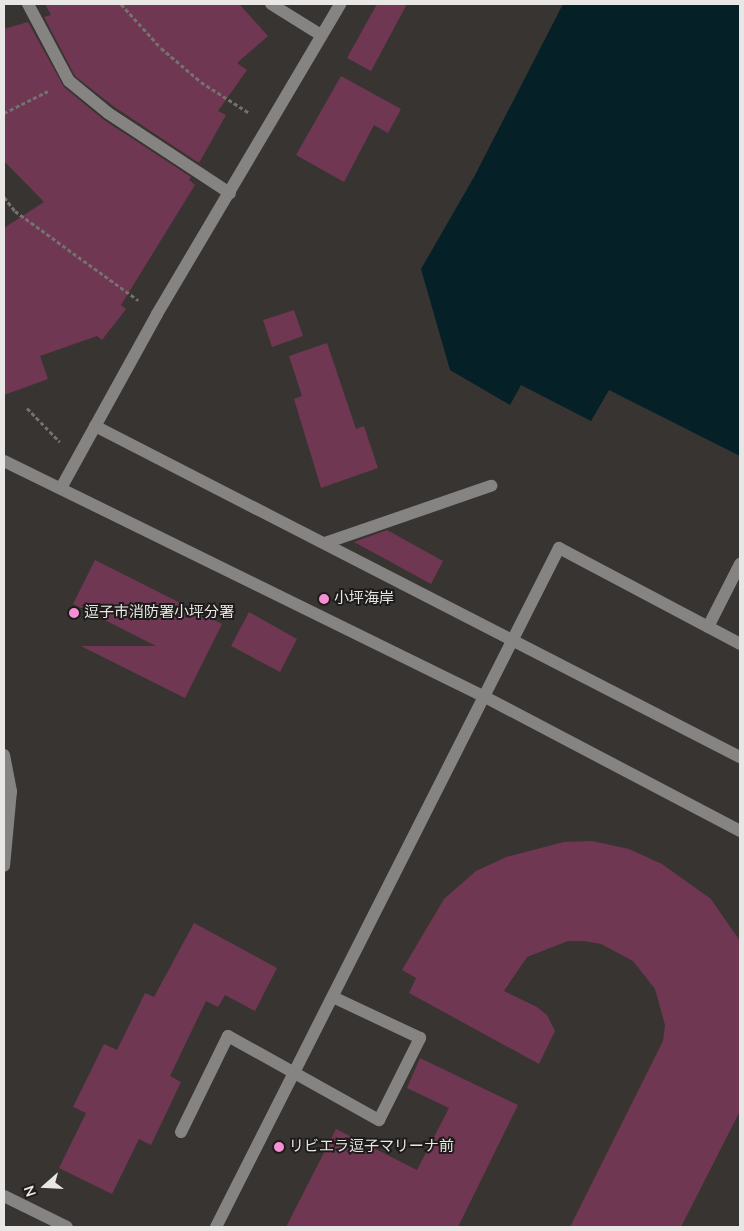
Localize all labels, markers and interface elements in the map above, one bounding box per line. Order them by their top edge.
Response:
place label: 小坪海岸 [334,590,394,608]
marker: 小坪海岸 [318,593,330,605]
place label: 逗子市消防署小坪分署 [84,604,234,622]
marker: 逗子市消防署小坪分署 [68,607,80,619]
place label: リビエラ逗子マリーナ前 [289,1138,454,1156]
marker: リビエラ逗子マリーナ前 [273,1141,285,1153]
north arrow [20,1161,70,1211]
text: N [20,1183,41,1199]

